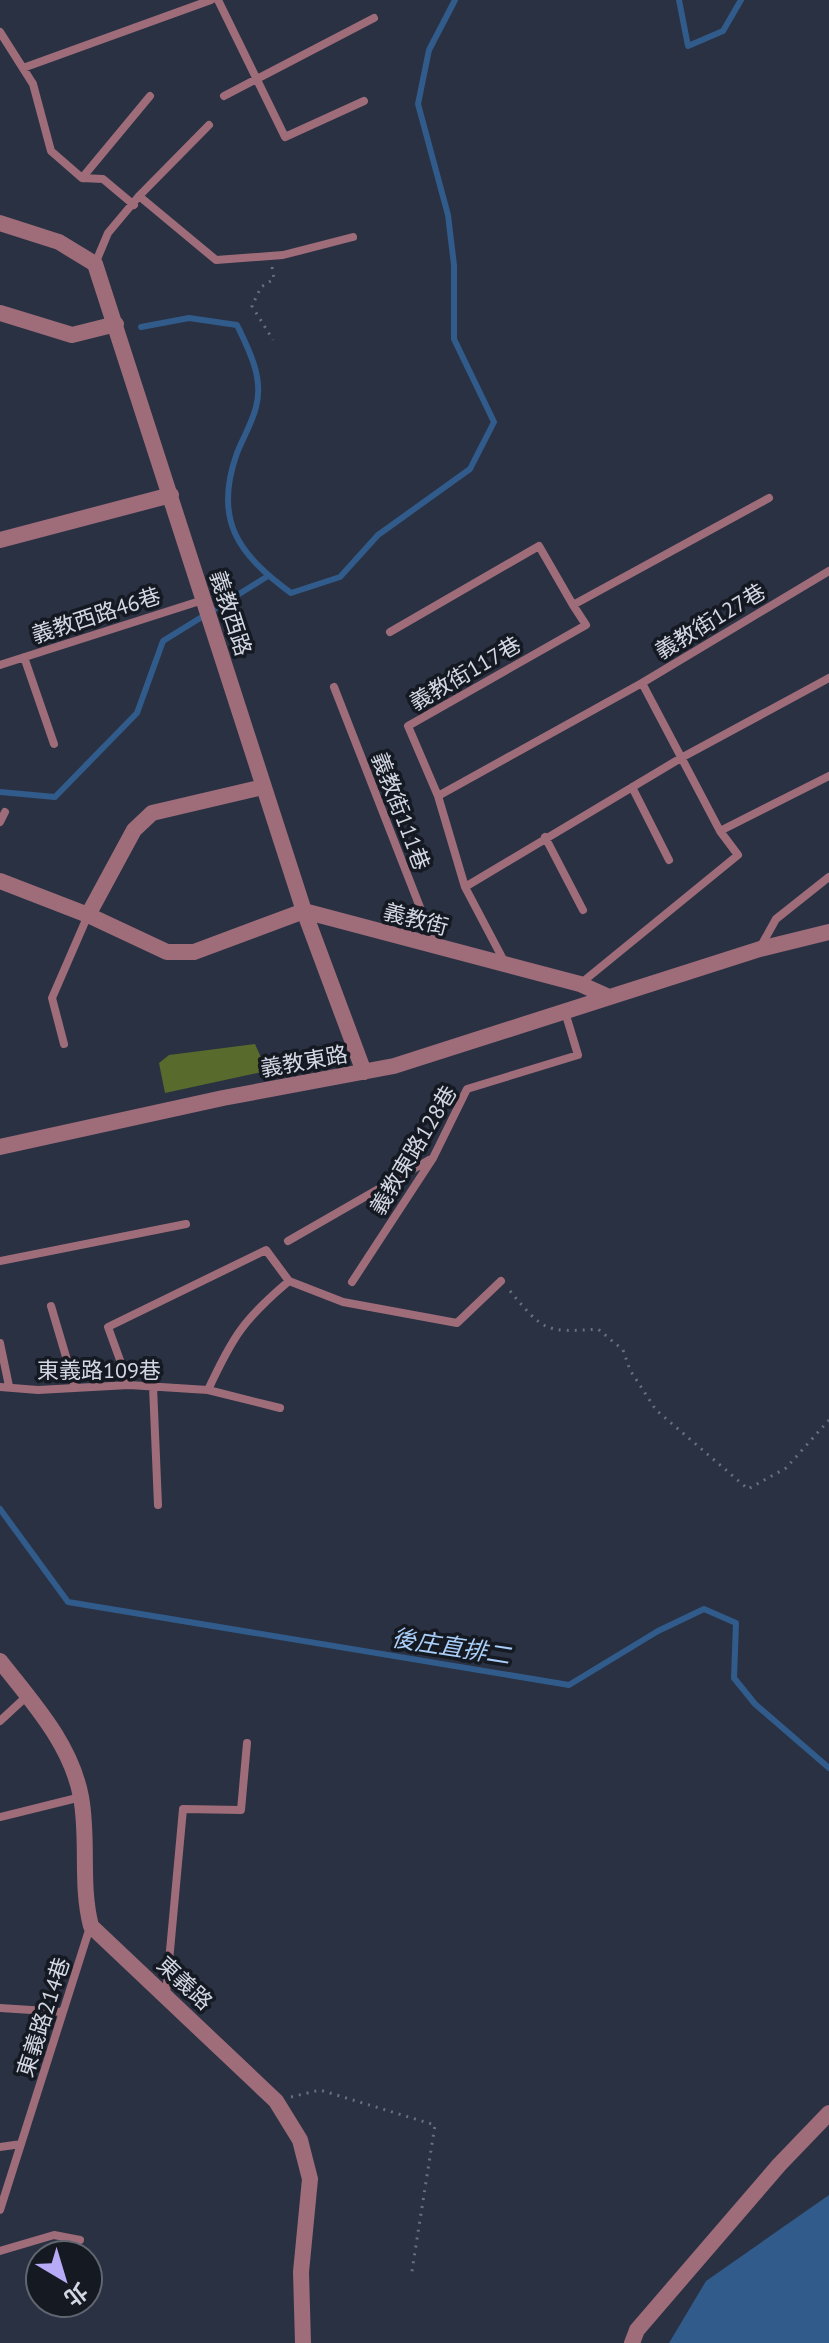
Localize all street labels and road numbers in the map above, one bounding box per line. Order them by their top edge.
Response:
street label: 義教西路 [204,567,258,659]
street label: 義教街127巷 [650,577,770,665]
street label: 義教西路46巷 [28,581,164,649]
street label: 義教街117巷 [404,630,526,716]
street label: 義教街111巷 [366,748,436,874]
street label: 義教街 [380,897,452,941]
street label: 義教東路 [258,1040,350,1082]
street label: 義教東路128巷 [363,1080,463,1220]
street label: 東義路109巷 [37,1356,161,1384]
street label: 東義路 [151,1950,219,2016]
street label: 東義路214巷 [11,1954,75,2080]

